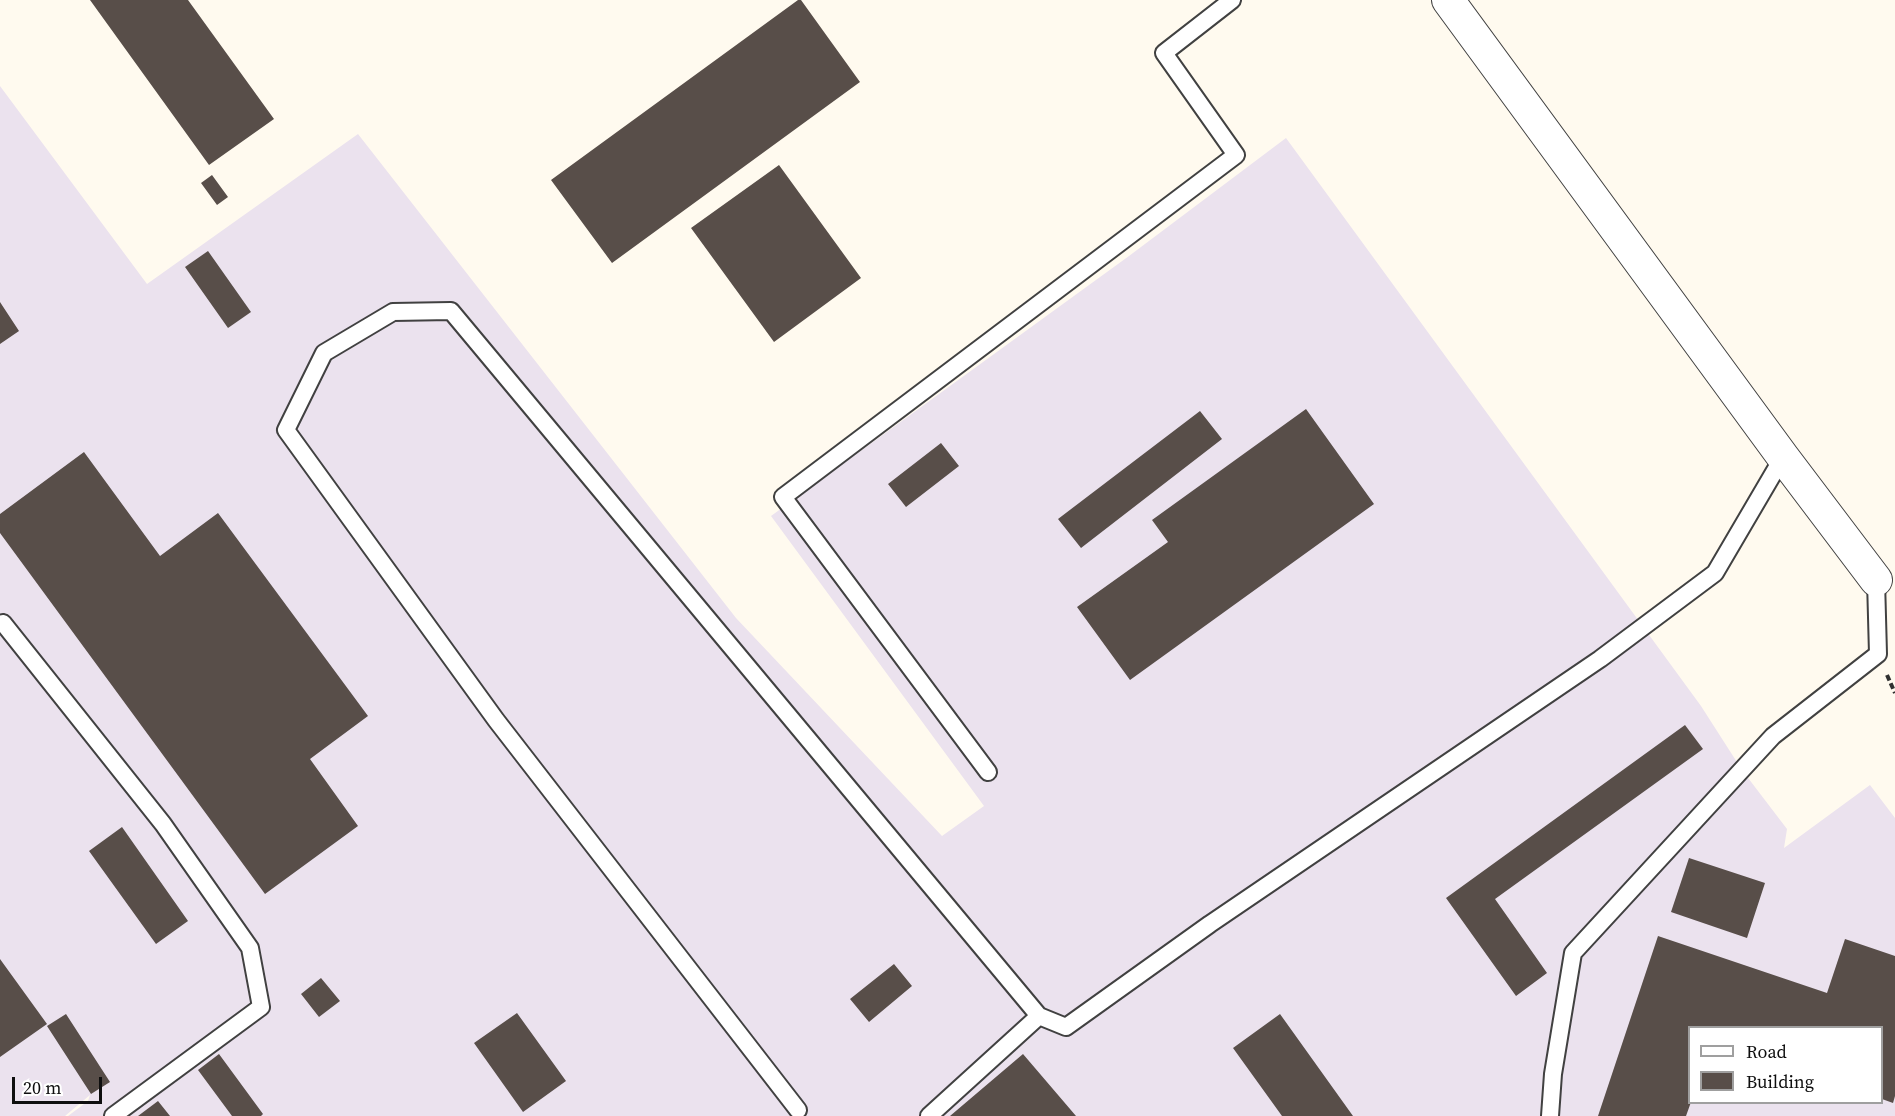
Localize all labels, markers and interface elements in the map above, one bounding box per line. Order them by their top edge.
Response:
legend [1688,1026,1883,1104]
text: Road [1746,1039,1787,1064]
scale bar [15,1065,105,1103]
text: Building [1746,1069,1814,1094]
text: 20 m [23,1075,61,1100]

